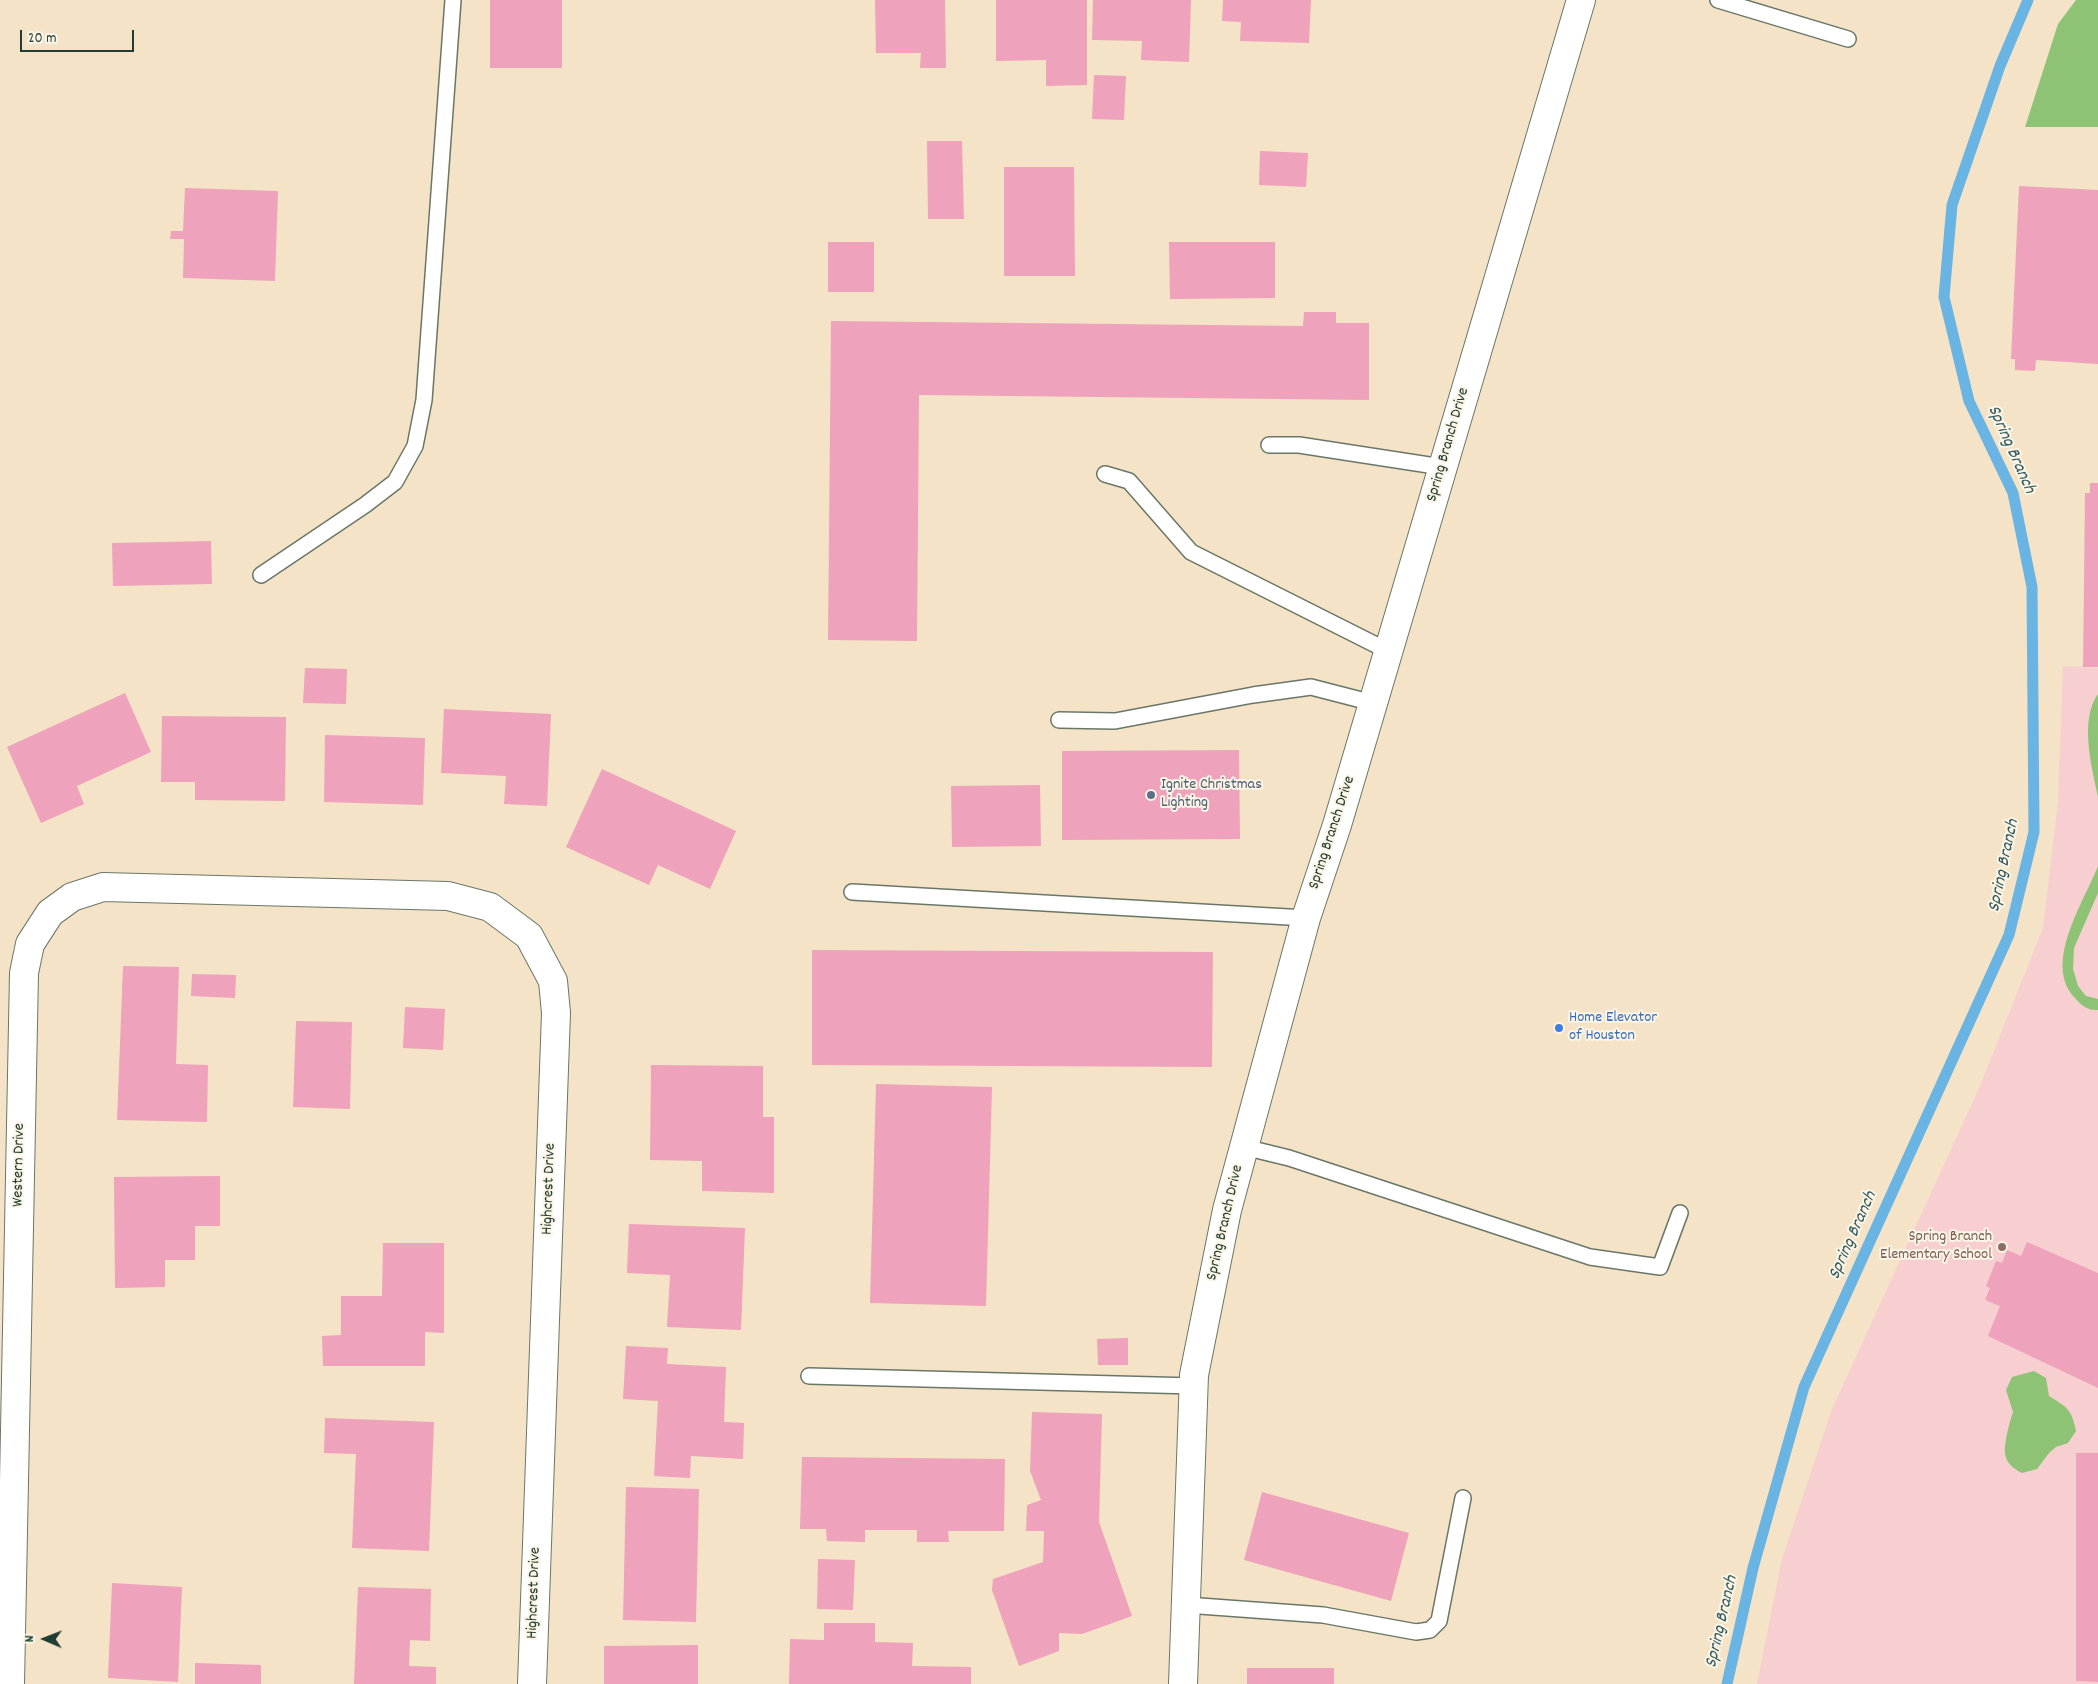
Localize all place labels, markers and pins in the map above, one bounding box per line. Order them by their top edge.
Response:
place label: Ignite Christmas Lighting [1161,776,1262,814]
marker: Ignite Christmas Lighting [1145,789,1157,801]
place label: Home Elevator of Houston [1569,1009,1657,1047]
marker: Home Elevator of Houston [1553,1022,1565,1034]
place label: Spring Branch Elementary School [1880,1228,1992,1266]
marker: Spring Branch Elementary School [1996,1241,2008,1253]

